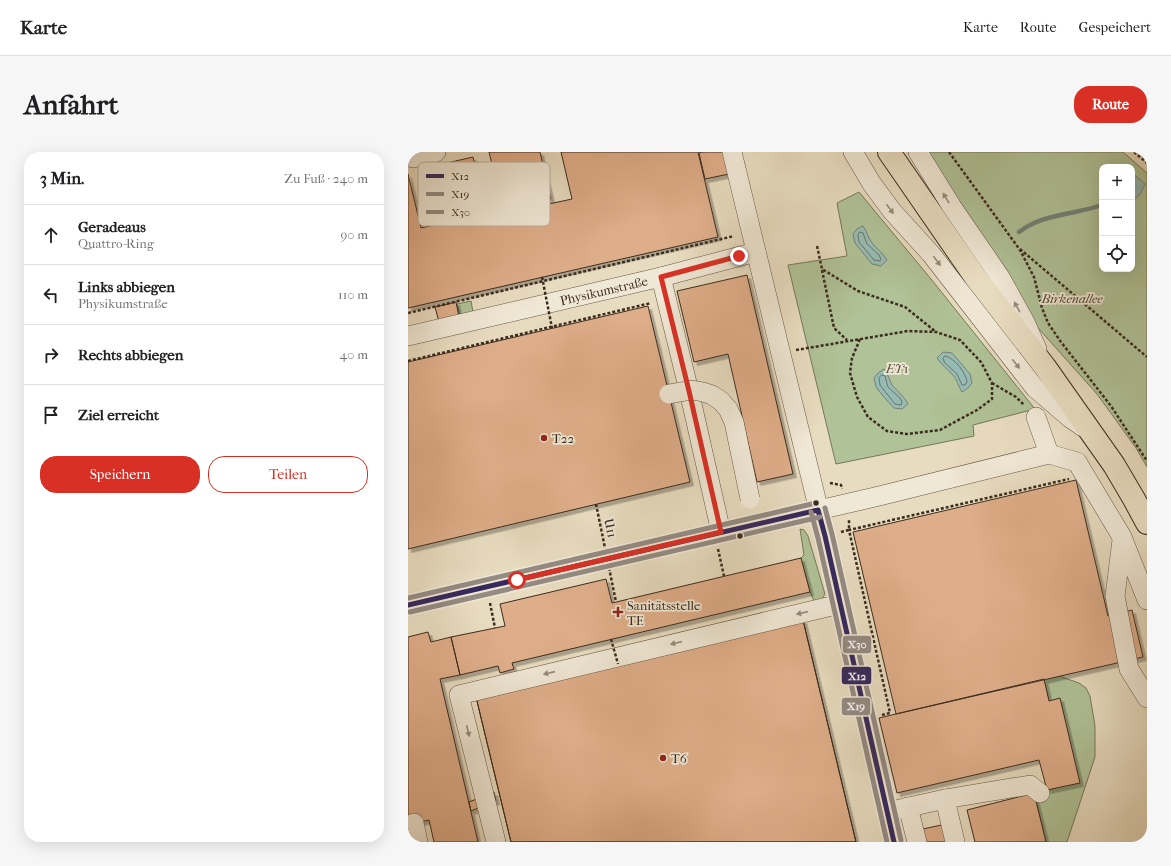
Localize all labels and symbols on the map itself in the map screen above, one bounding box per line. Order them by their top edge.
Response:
legend [418,162,550,226]
text: X12 [451,170,470,183]
text: X19 [451,188,470,201]
one-way arrow [942,193,950,203]
one-way arrow [886,203,894,214]
text: X30 [451,206,470,219]
route end [730,247,748,265]
one-way arrow [932,256,941,267]
street label: Physikumstraße [558,273,650,308]
park label: Birkenallee [1040,291,1103,306]
one-way arrow [1013,301,1020,312]
one-way arrow [1012,359,1021,370]
park label: EY1 [885,361,908,376]
place label: T22 [552,431,574,446]
marker: T22 [539,433,549,443]
unlabelled marker [811,498,821,508]
street label: U11 [601,517,620,539]
unlabelled marker [735,531,745,541]
route start [508,571,526,589]
place label: Sanitätsstelle TE [627,598,701,628]
marker: Sanitätsstelle TE [612,606,624,618]
one-way arrow [796,610,808,616]
line badge: X30 [842,635,872,654]
text: X30 [846,638,867,651]
one-way arrow [669,641,682,647]
line badge: X12 [841,666,872,685]
text: X12 [847,670,866,683]
one-way arrow [543,671,555,677]
line badge: X19 [841,697,871,716]
text: X19 [846,700,865,713]
one-way arrow [465,725,471,737]
place label: T6 [671,751,688,766]
marker: T6 [658,753,668,763]

